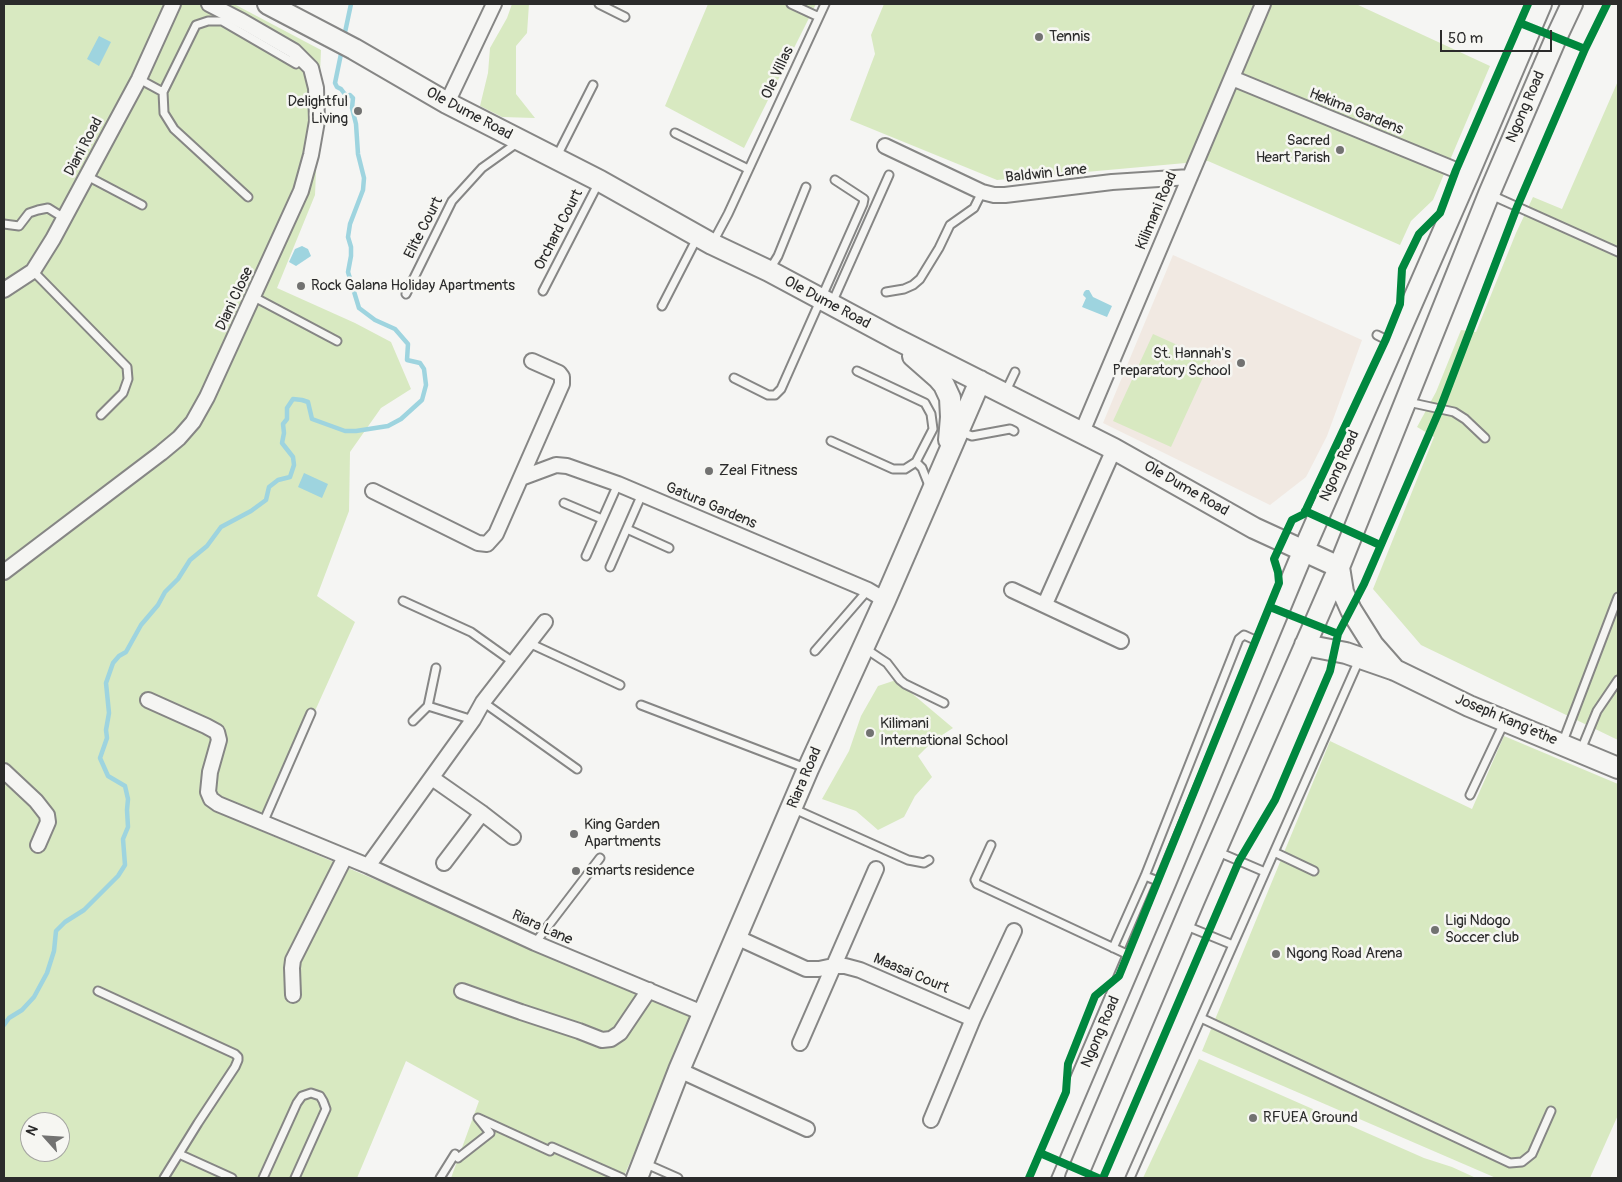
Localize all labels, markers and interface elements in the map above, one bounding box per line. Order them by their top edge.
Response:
scale bar [1442,20,1554,52]
place label: Tennis [1049,28,1090,46]
text: 50 m [1448,29,1483,48]
marker: Tennis [1033,31,1045,43]
street label: Ole Villas [758,44,798,102]
street label: Ngong Road [1503,69,1549,145]
street label: Ole Dume Road [423,84,515,144]
street label: Hekima Gardens [1306,85,1406,139]
place label: Delightful Living [288,93,348,128]
marker: Delightful Living [352,105,364,117]
street label: Diani Road [61,114,107,180]
place label: Sacred Heart Parish [1256,132,1330,167]
marker: Sacred Heart Parish [1334,144,1346,156]
street label: Baldwin Lane [1004,161,1088,187]
street label: Kilimani Road [1133,169,1181,253]
street label: Orchard Court [531,187,587,273]
street label: Elite Court [401,194,447,262]
street label: Diani Close [212,264,258,334]
street label: Ole Dume Road [781,273,873,333]
place label: Rock Galana Holiday Apartments [311,277,515,295]
marker: Rock Galana Holiday Apartments [295,280,307,292]
place label: St. Hannah's Preparatory School [1112,345,1231,380]
marker: St. Hannah's Preparatory School [1235,357,1247,369]
street label: Ngong Road [1316,428,1364,504]
street label: Ole Dume Road [1140,457,1232,521]
place label: Zeal Fitness [719,462,797,480]
marker: Zeal Fitness [703,465,715,477]
street label: Gatura Gardens [663,479,759,533]
street label: Joseph Kang'ethe [1452,690,1560,750]
place label: Kilimani International School [880,715,1008,750]
marker: Kilimani International School [864,727,876,739]
street label: Riara Road [784,745,826,811]
place label: King Garden Apartments [584,816,661,851]
marker: King Garden Apartments [568,828,580,840]
place label: smarts residence [586,862,694,880]
marker: smarts residence [570,865,582,877]
street label: Riara Lane [509,907,575,949]
place label: Ligi Ndogo Soccer club [1445,912,1519,947]
marker: Ligi Ndogo Soccer club [1429,924,1441,936]
place label: Ngong Road Arena [1286,945,1403,963]
marker: Ngong Road Arena [1270,948,1282,960]
street label: Maasai Court [870,950,952,998]
street label: Ngong Road [1078,994,1124,1070]
place label: RFUEA Ground [1263,1109,1358,1127]
north arrow [20,1112,70,1162]
marker: RFUEA Ground [1247,1112,1259,1124]
text: N [22,1123,42,1139]

